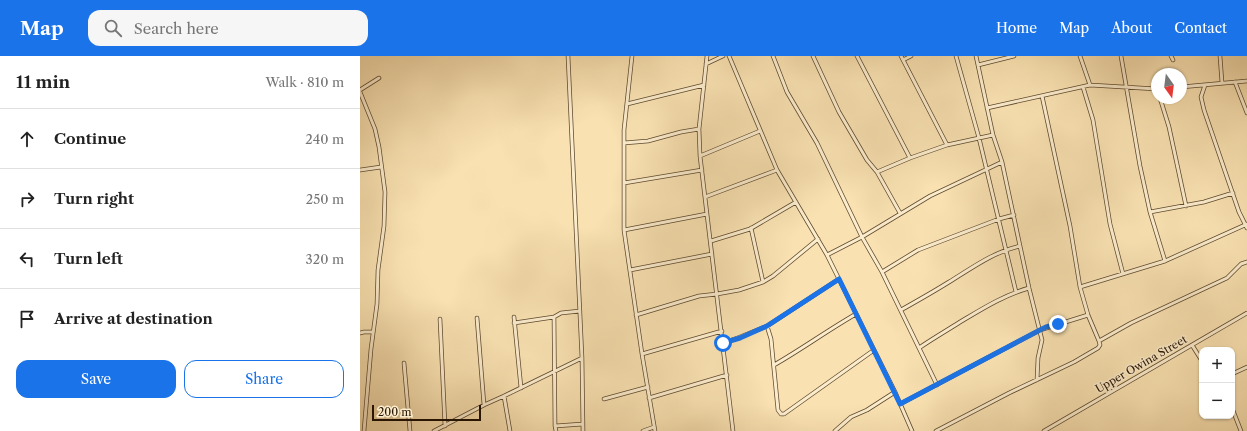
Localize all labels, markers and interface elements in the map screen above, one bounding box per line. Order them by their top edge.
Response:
search box [88,10,368,46]
text: Map [20,17,64,40]
icon: search [102,17,124,39]
text: Search here [134,19,219,38]
text: Home [996,19,1037,37]
text: Map [1059,19,1089,37]
text: About [1111,19,1152,37]
text: Contact [1174,19,1227,37]
north arrow [1151,68,1187,104]
text: 11 min [16,72,70,92]
text: Walk · 810 m [265,74,344,90]
icon: ahead [16,128,38,150]
text: Continue [54,129,126,148]
text: 240 m [305,131,344,147]
icon: right [16,188,38,210]
text: Turn right [54,189,134,208]
text: 250 m [306,191,344,207]
icon: left [16,248,38,270]
text: Turn left [54,249,123,268]
text: 320 m [306,251,344,267]
icon: arrive [16,308,38,330]
text: Arrive at destination [54,309,213,328]
route end [1049,315,1067,333]
street label: Upper Owina Street [1093,332,1189,396]
route start [714,334,732,352]
map controls [1199,347,1235,419]
button: + [1199,347,1235,383]
button: Save [16,360,176,398]
button: Share [184,360,344,398]
button: − [1199,383,1235,419]
scale bar [372,403,481,422]
text: 200 m [378,405,411,419]

